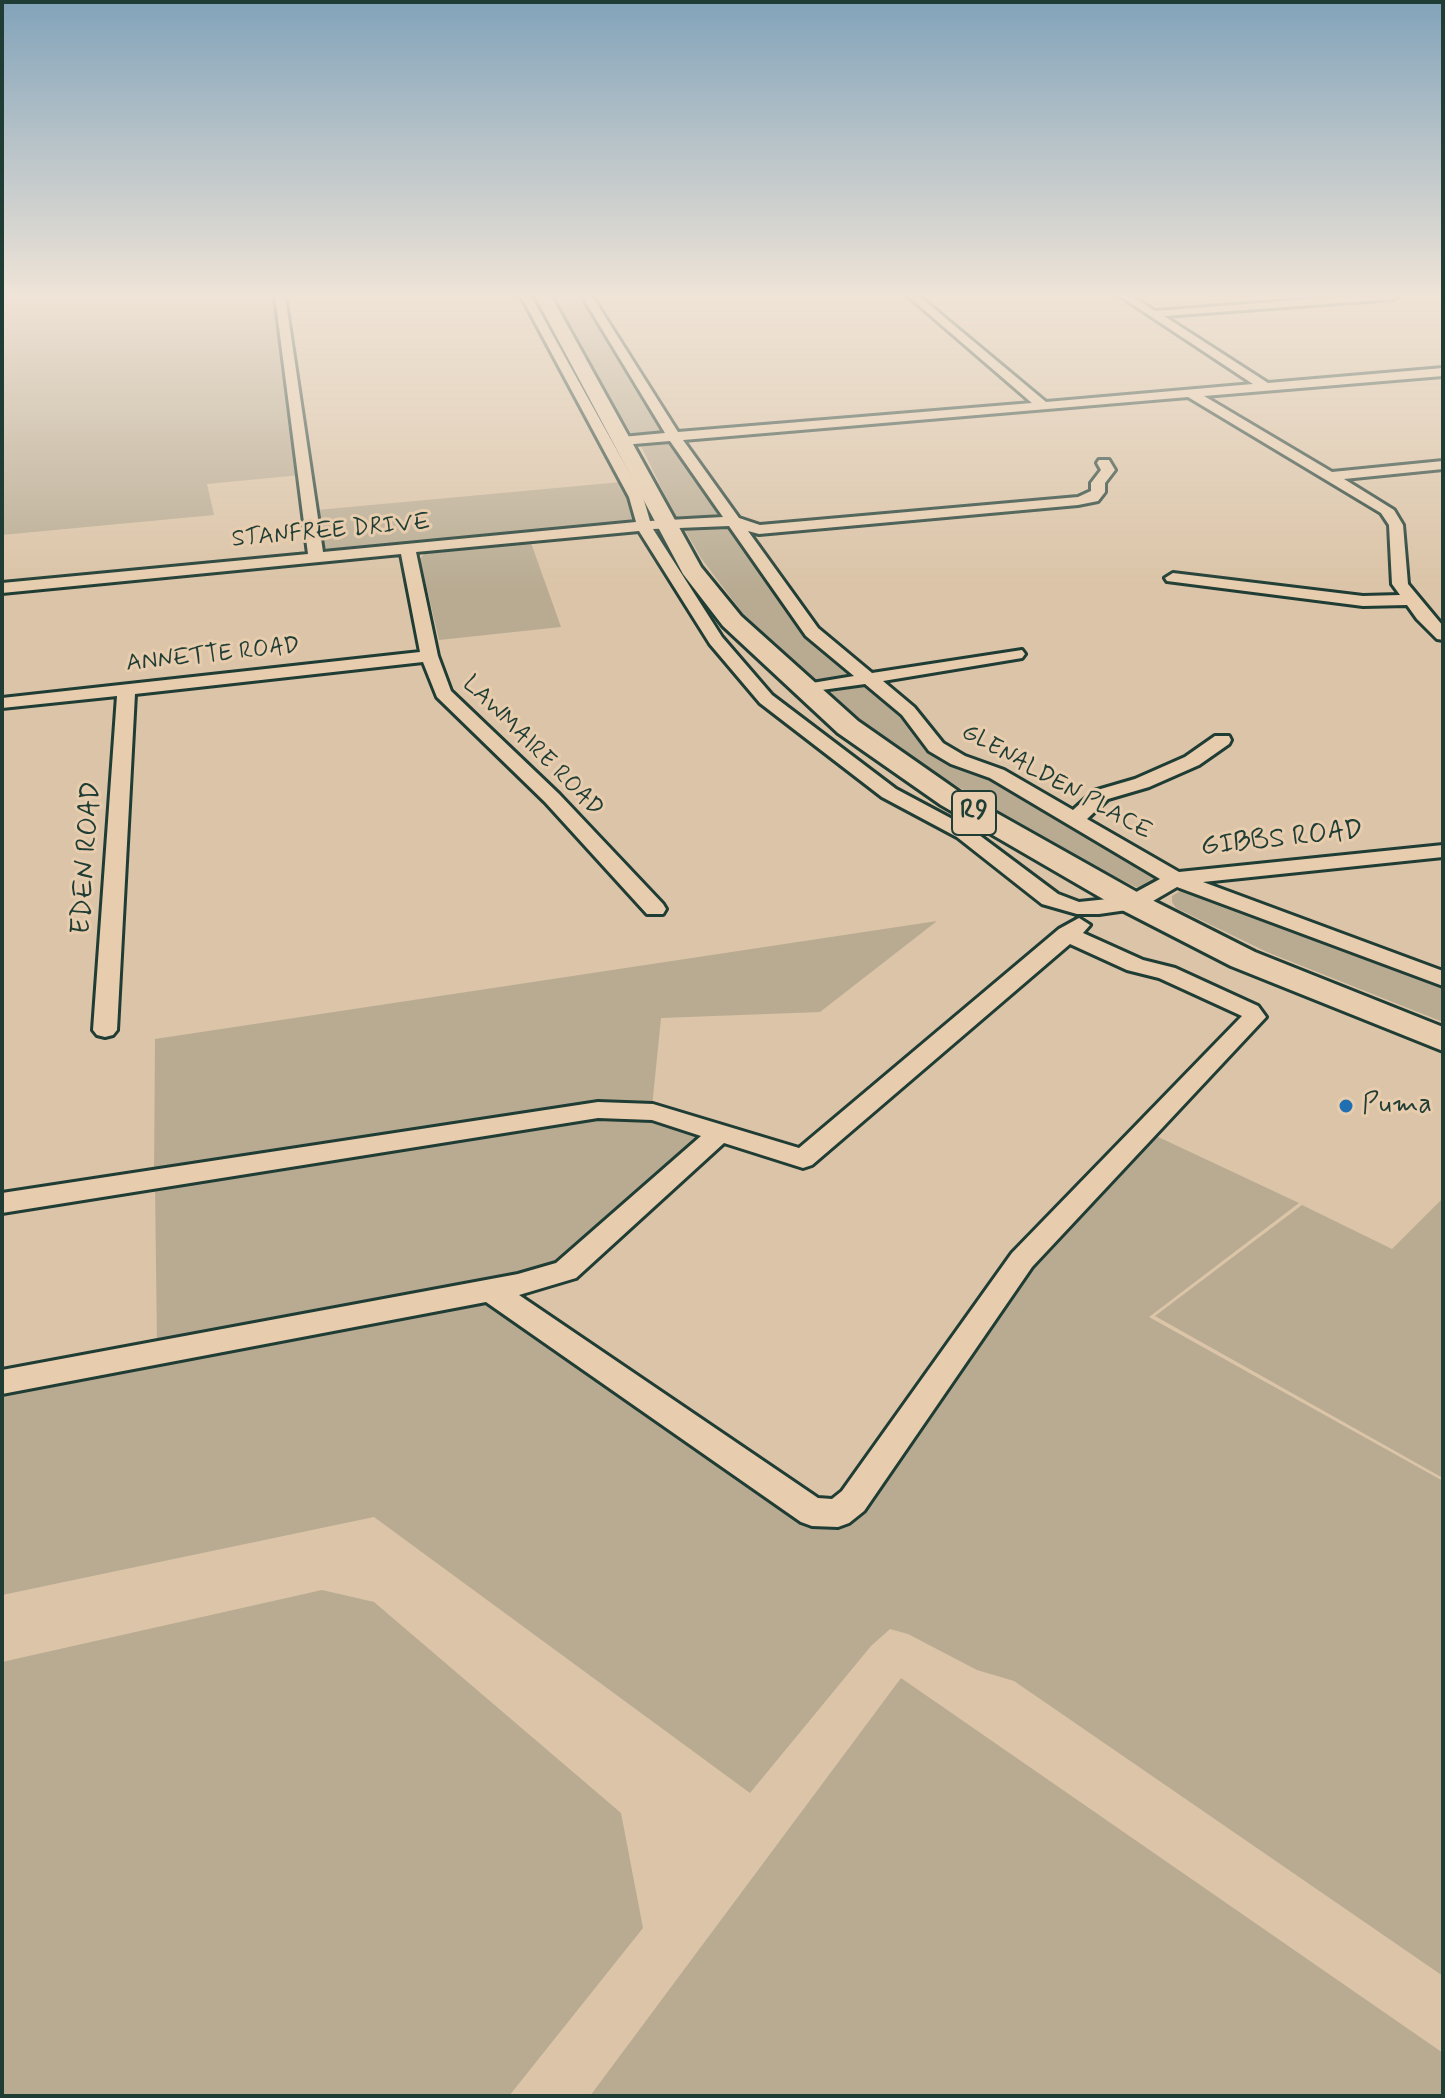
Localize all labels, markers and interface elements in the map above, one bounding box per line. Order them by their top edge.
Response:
street label: STANFREE DRIVE [230,509,432,555]
street label: ANNETTE ROAD [125,633,301,679]
street label: LAWMAIRE ROAD [455,670,609,824]
street label: GLENALDEN PLACE [956,719,1156,847]
street label: EDEN ROAD [66,780,110,936]
road number: R9 [952,791,996,835]
street label: GIBBS ROAD [1199,815,1365,865]
place label: Puma [1362,1089,1432,1123]
marker: Puma [1337,1097,1355,1115]

